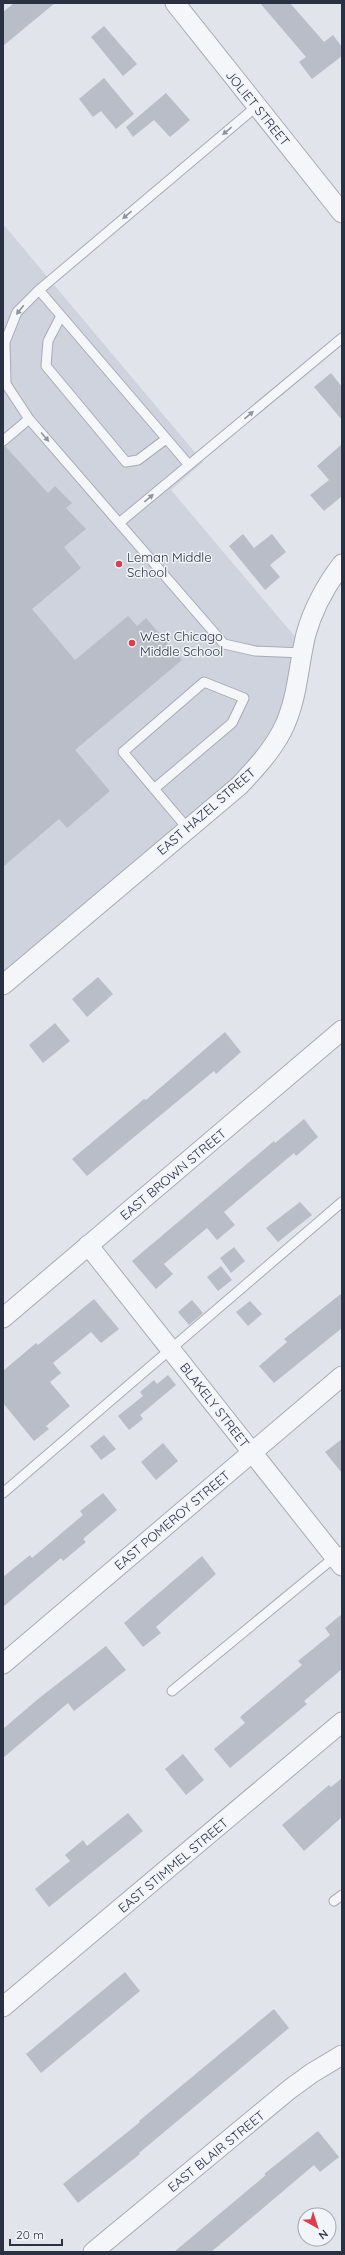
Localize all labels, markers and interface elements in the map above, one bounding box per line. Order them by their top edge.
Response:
street label: JOLIET STREET [223,67,294,149]
one-way arrow [221,127,232,136]
one-way arrow [122,210,133,219]
one-way arrow [15,305,24,315]
one-way arrow [244,411,255,420]
one-way arrow [40,433,49,442]
one-way arrow [144,494,155,503]
place label: Leman Middle School [127,549,212,580]
marker: Leman Middle School [114,559,124,569]
place label: West Chicago Middle School [140,628,223,659]
marker: West Chicago Middle School [127,638,137,648]
street label: EAST HAZEL STREET [154,764,259,858]
street label: EAST BROWN STREET [117,1125,229,1223]
street label: BLAKELY STREET [177,1359,253,1451]
street label: EAST POMEROY STREET [111,1467,233,1573]
street label: EAST STIMMEL STREET [115,1814,231,1916]
street label: EAST BLAIR STREET [164,2107,268,2195]
north arrow [297,2207,337,2247]
scale bar [10,2221,62,2247]
text: 20 m [16,2227,44,2242]
text: N [316,2227,331,2243]

